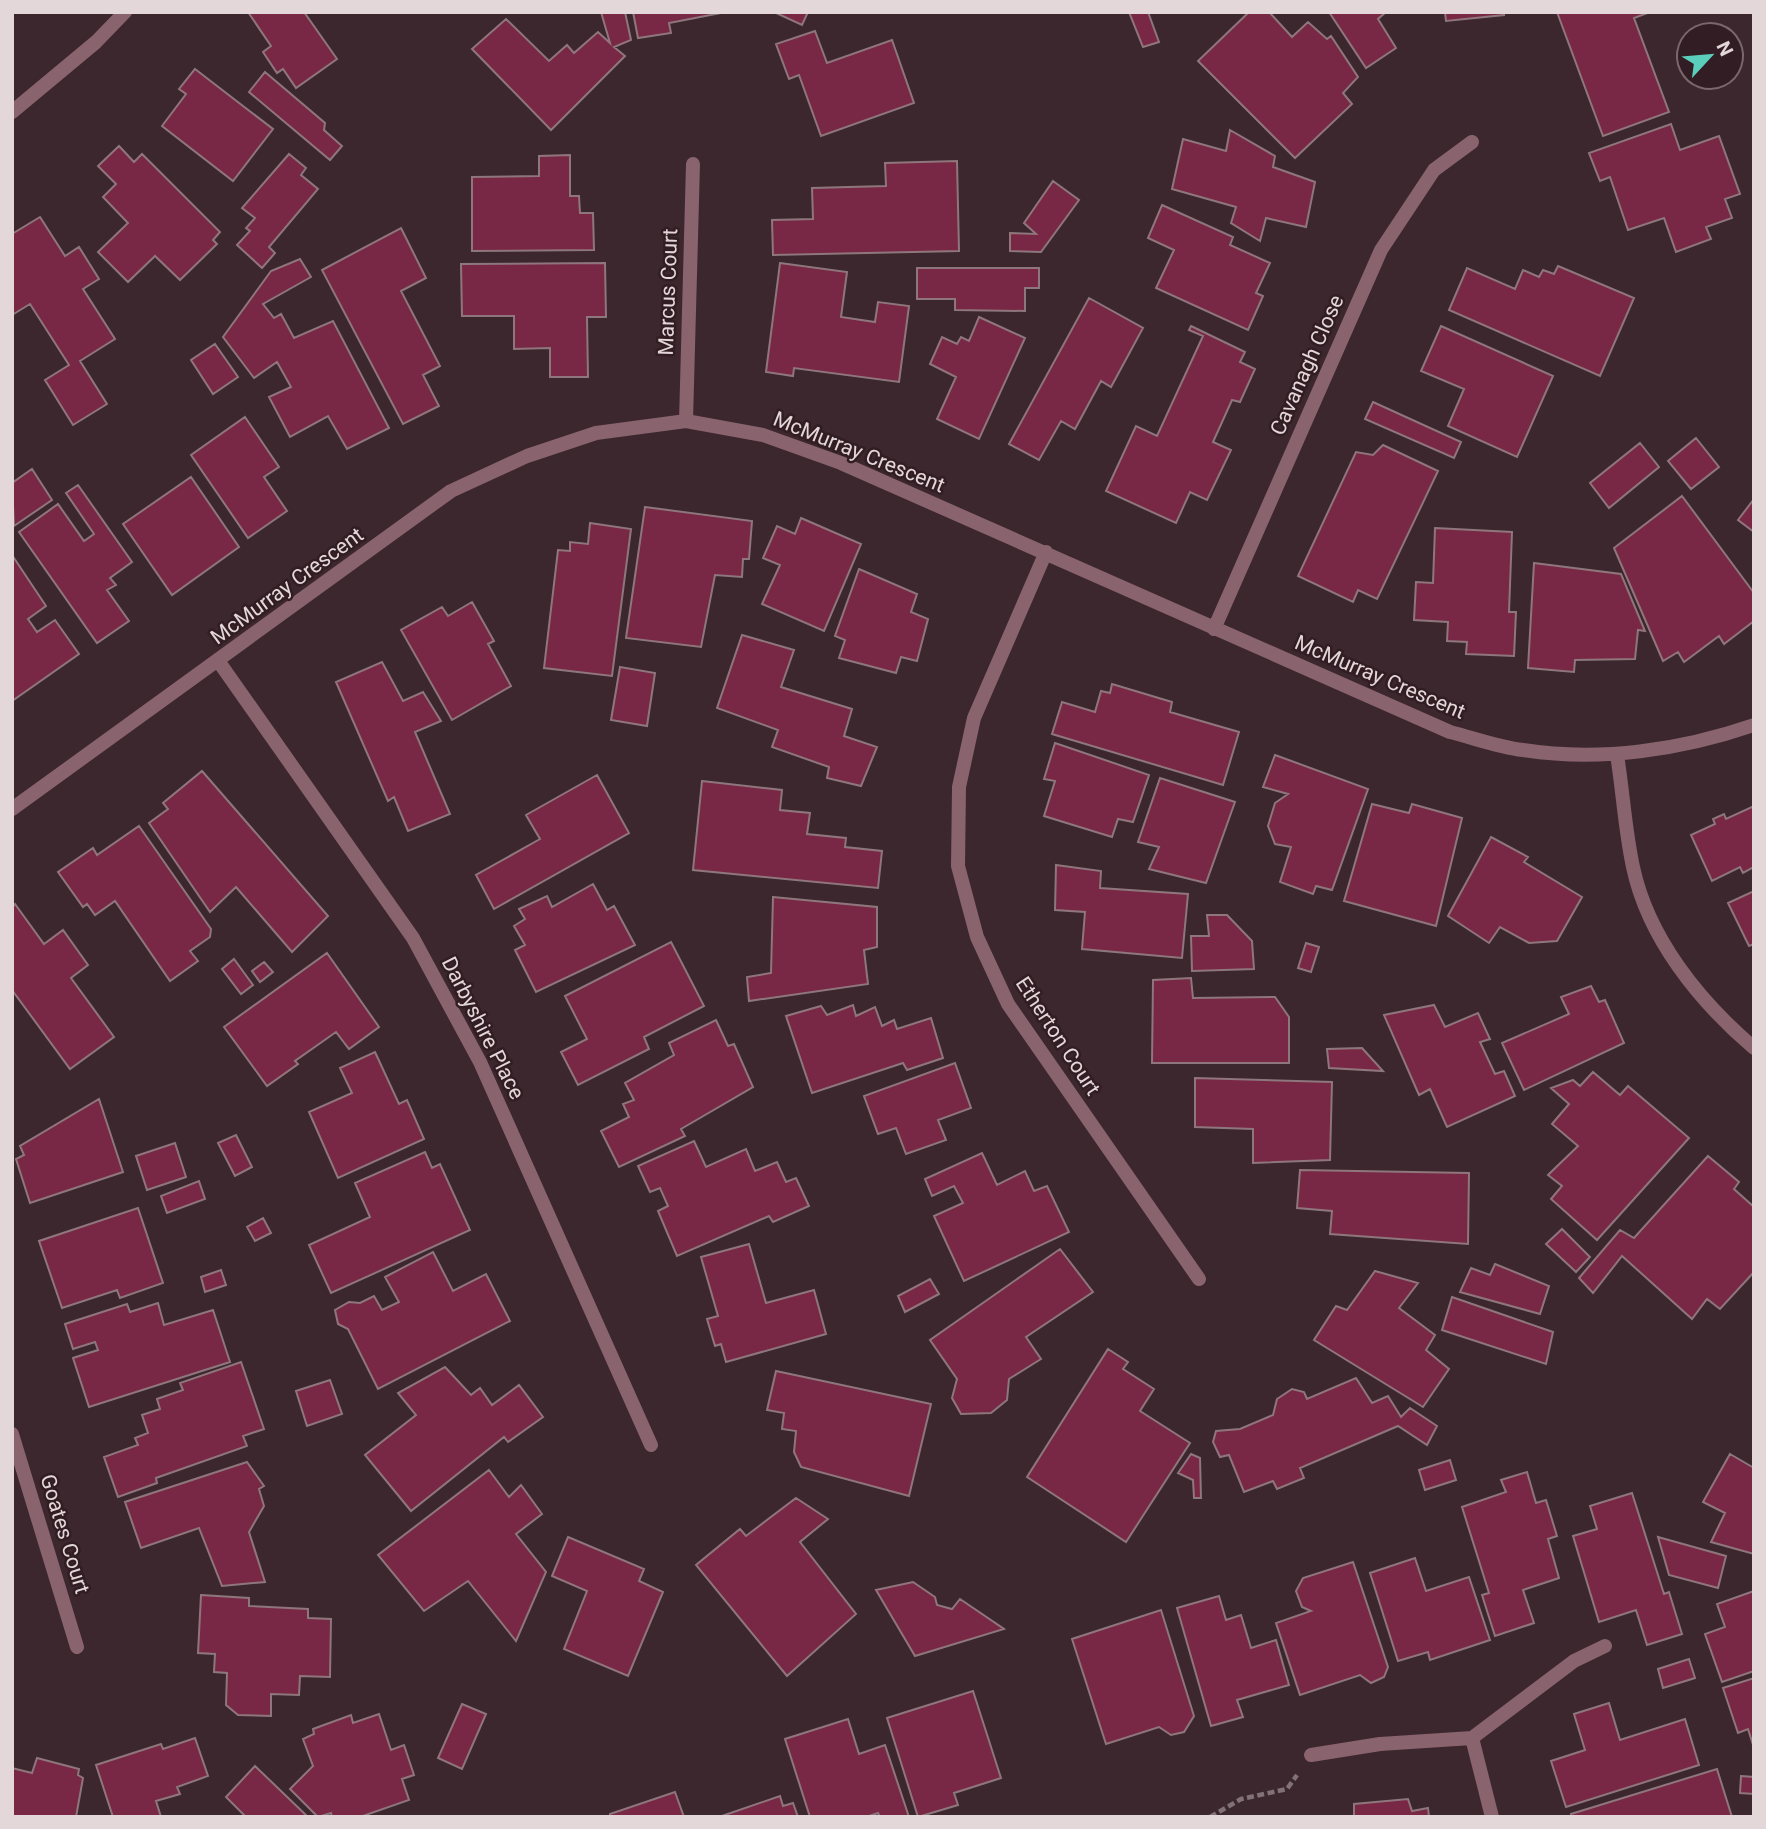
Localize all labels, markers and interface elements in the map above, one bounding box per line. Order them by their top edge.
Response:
north arrow [1675,21,1745,91]
text: N [1712,38,1738,60]
street label: Marcus Court [654,228,682,356]
street label: Cavanagh Close [1265,291,1349,439]
street label: McMurray Crescent [770,407,948,497]
street label: McMurray Crescent [206,523,368,649]
street label: McMurray Crescent [1291,630,1469,724]
street label: Darbyshire Place [437,953,529,1103]
street label: Etherton Court [1011,972,1105,1100]
street label: Goates Court [35,1471,95,1597]

